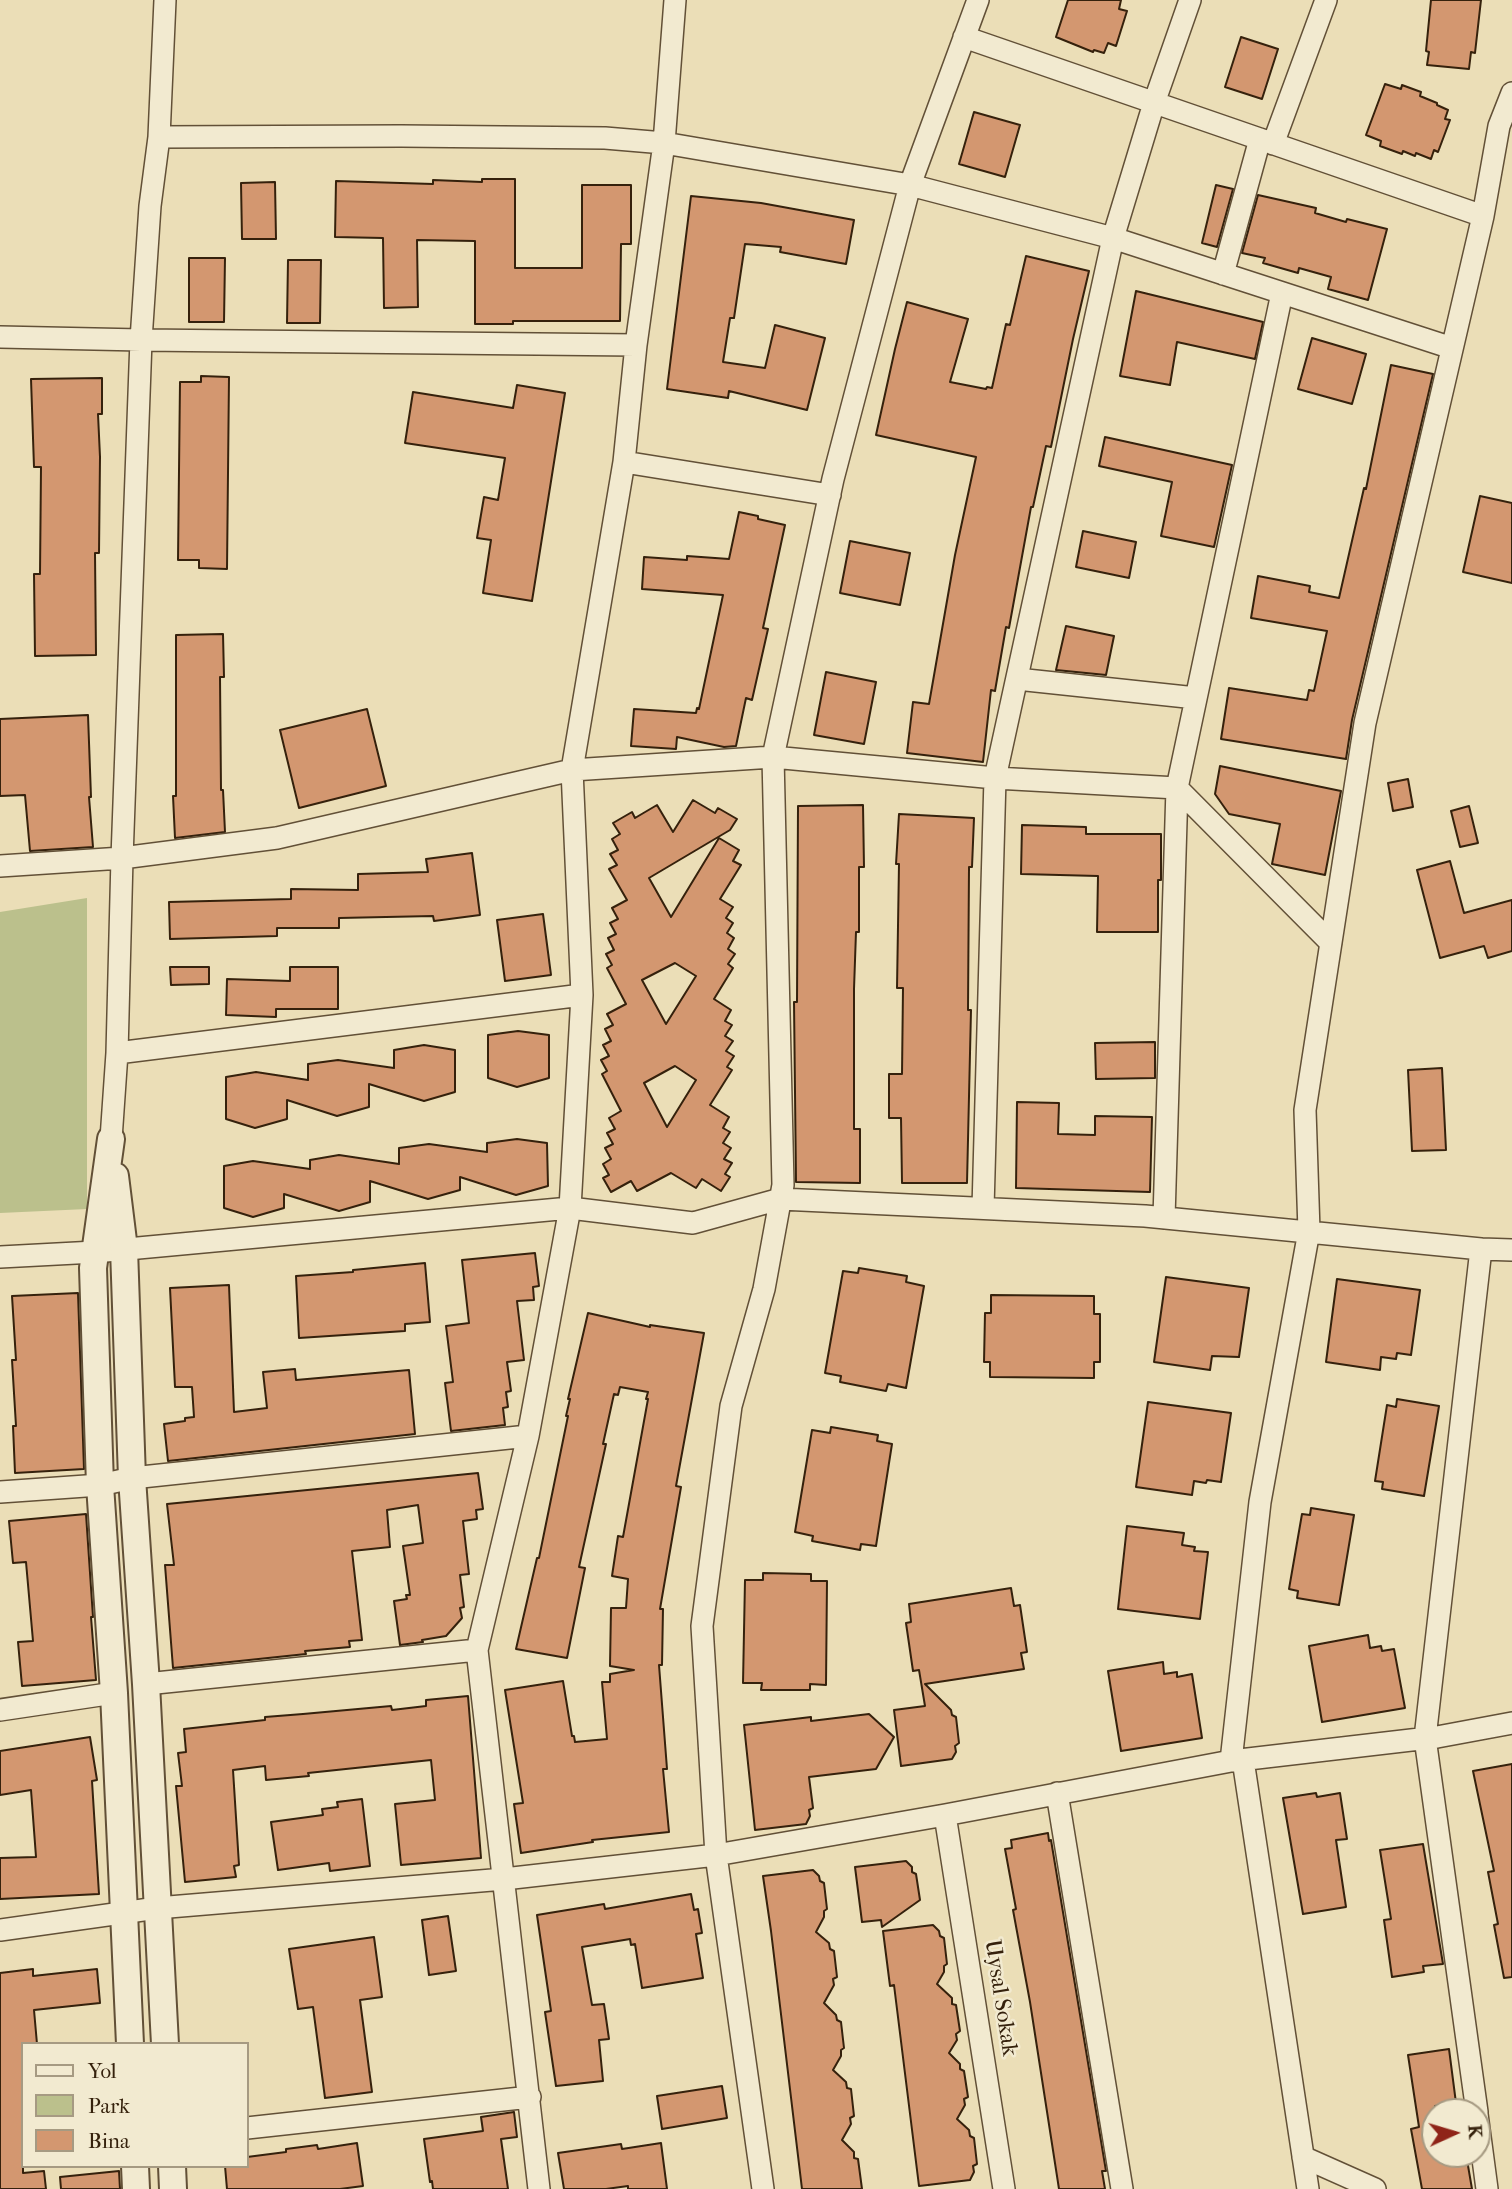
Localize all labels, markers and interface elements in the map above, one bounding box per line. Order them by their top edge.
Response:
street label: Uysal Sokak [977,1938,1023,2058]
legend [21,2042,248,2168]
text: Yol [88,2059,117,2083]
text: Park [88,2094,130,2118]
north arrow [1421,2098,1491,2168]
text: K [1463,2124,1486,2139]
text: Bina [88,2129,130,2153]

